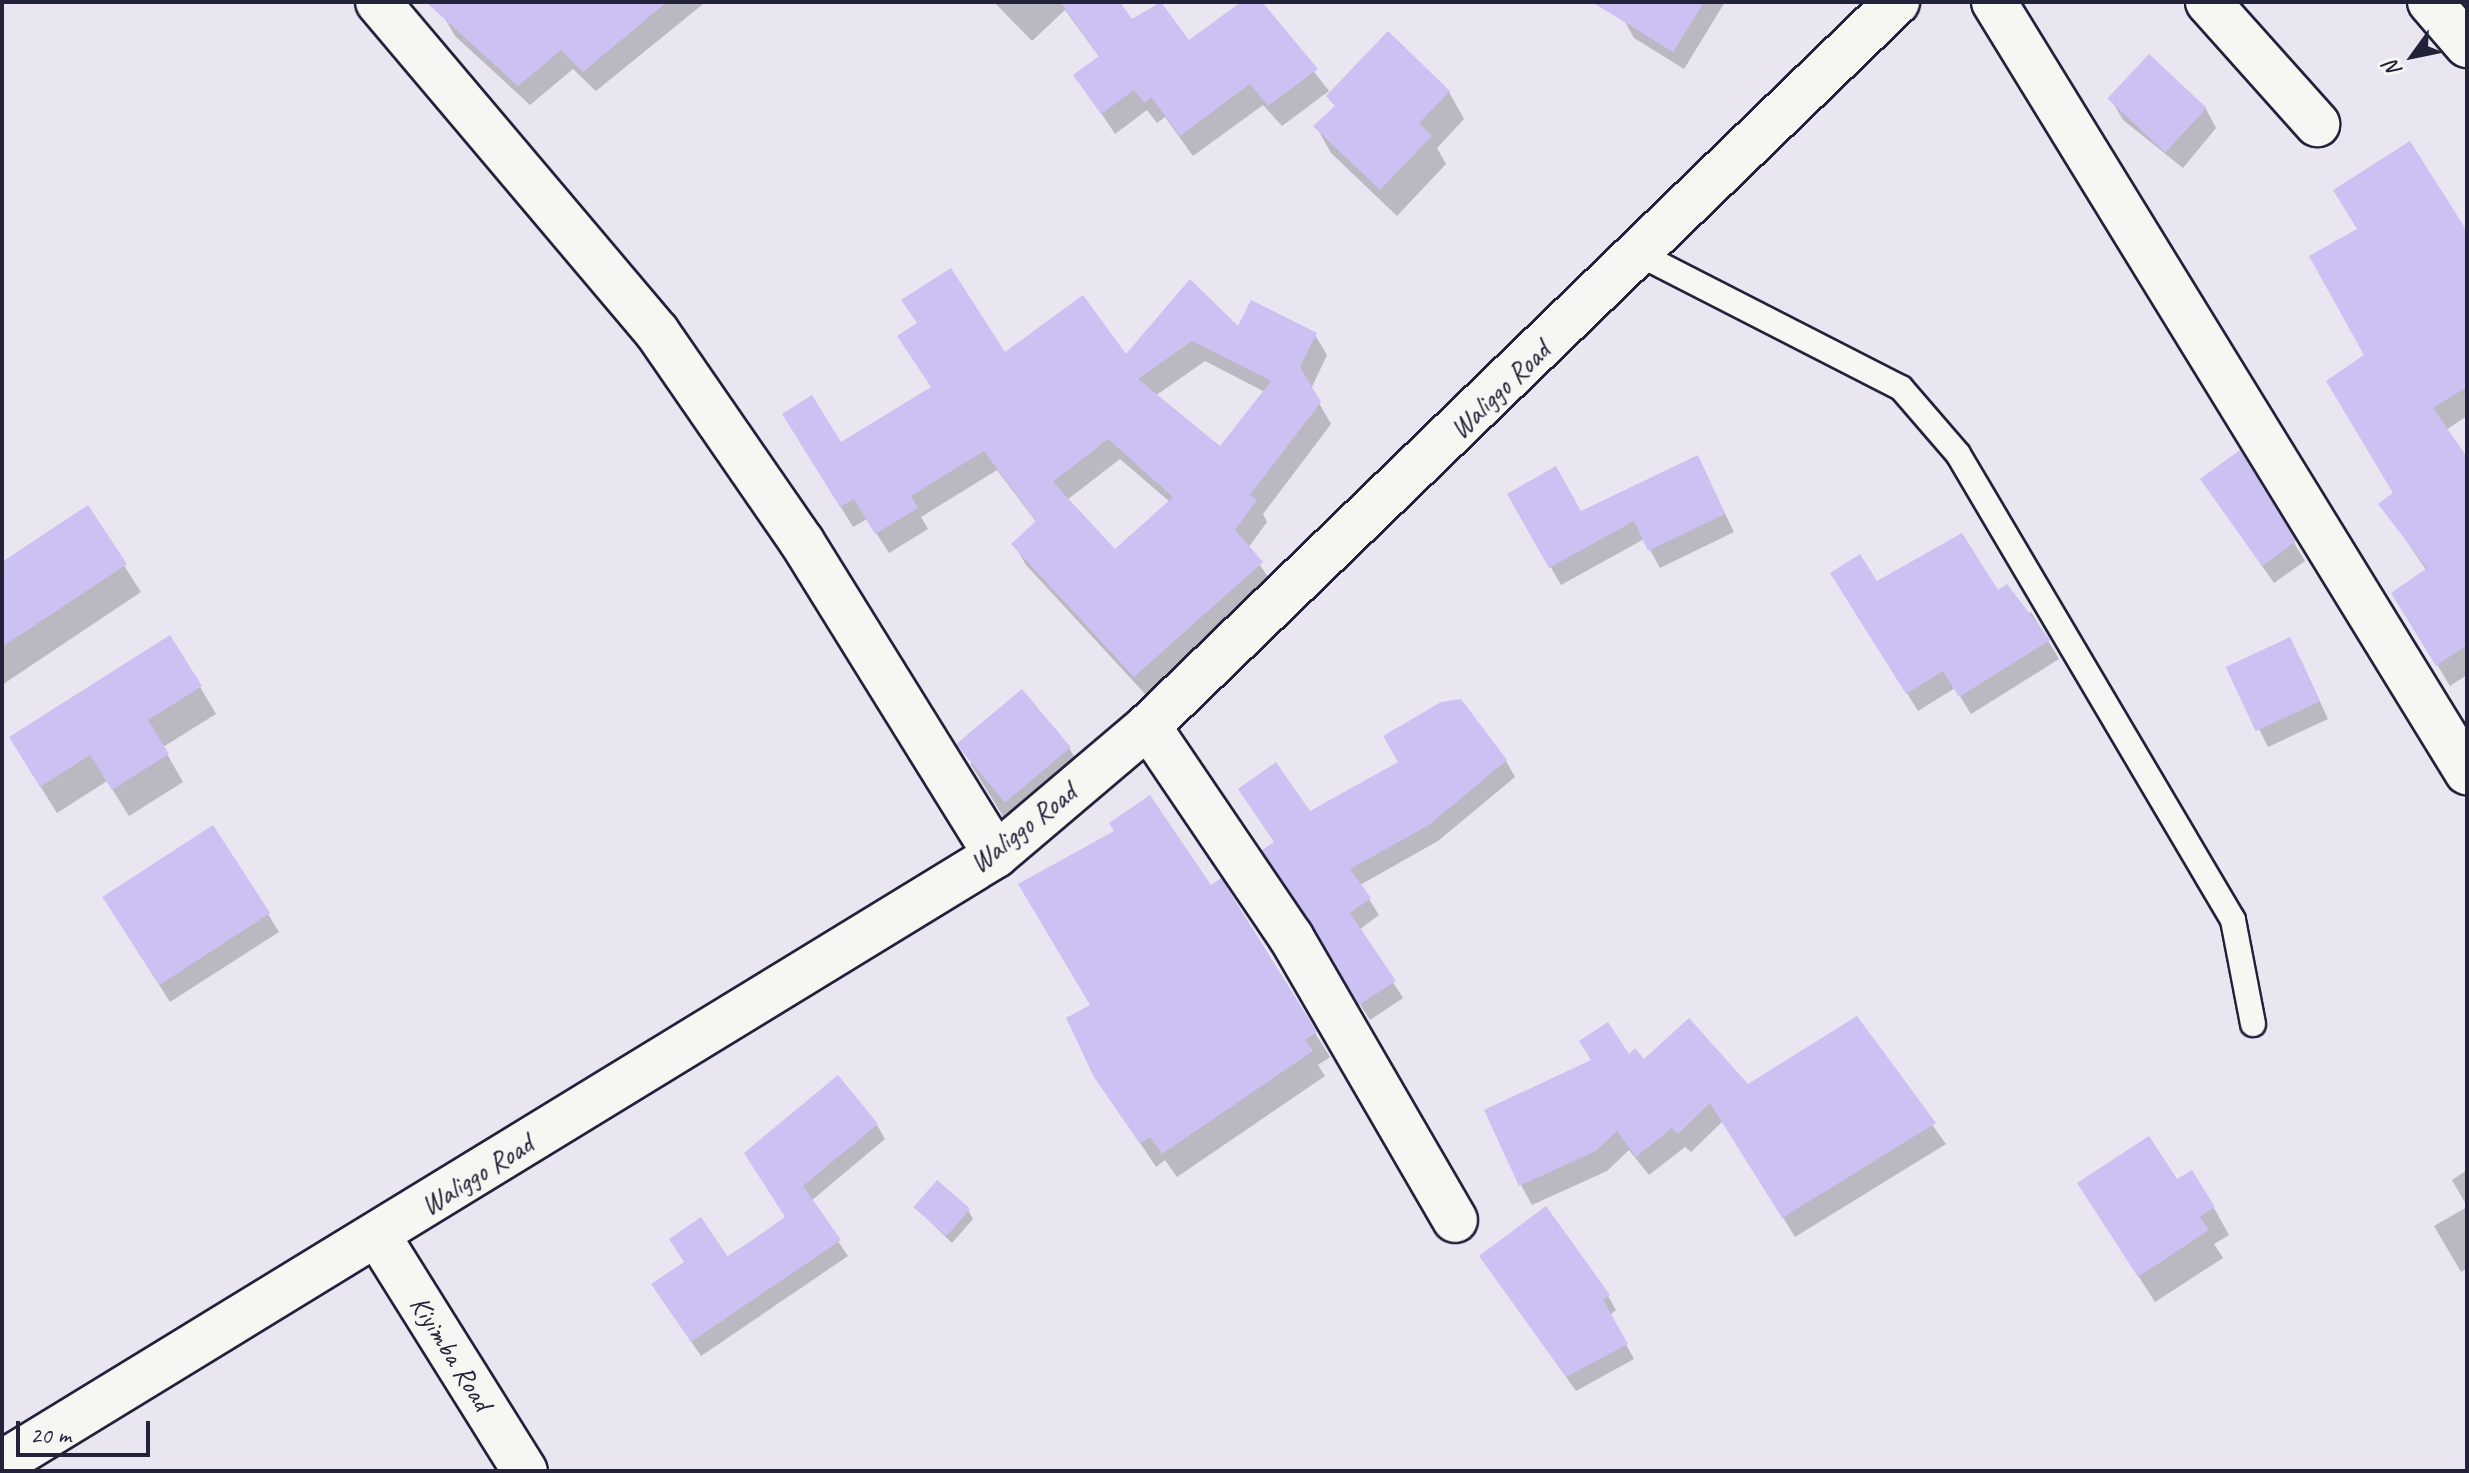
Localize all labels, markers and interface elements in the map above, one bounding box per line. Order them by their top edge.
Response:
north arrow [2373,16,2453,96]
text: N [2377,56,2408,82]
street label: Waliggo Road [1443,334,1557,446]
street label: Waliggo Road [963,776,1083,880]
street label: Waliggo Road [415,1127,539,1223]
street label: Kiyimba Road [403,1290,499,1416]
scale bar [20,1405,154,1455]
text: 20 m [30,1420,71,1450]

